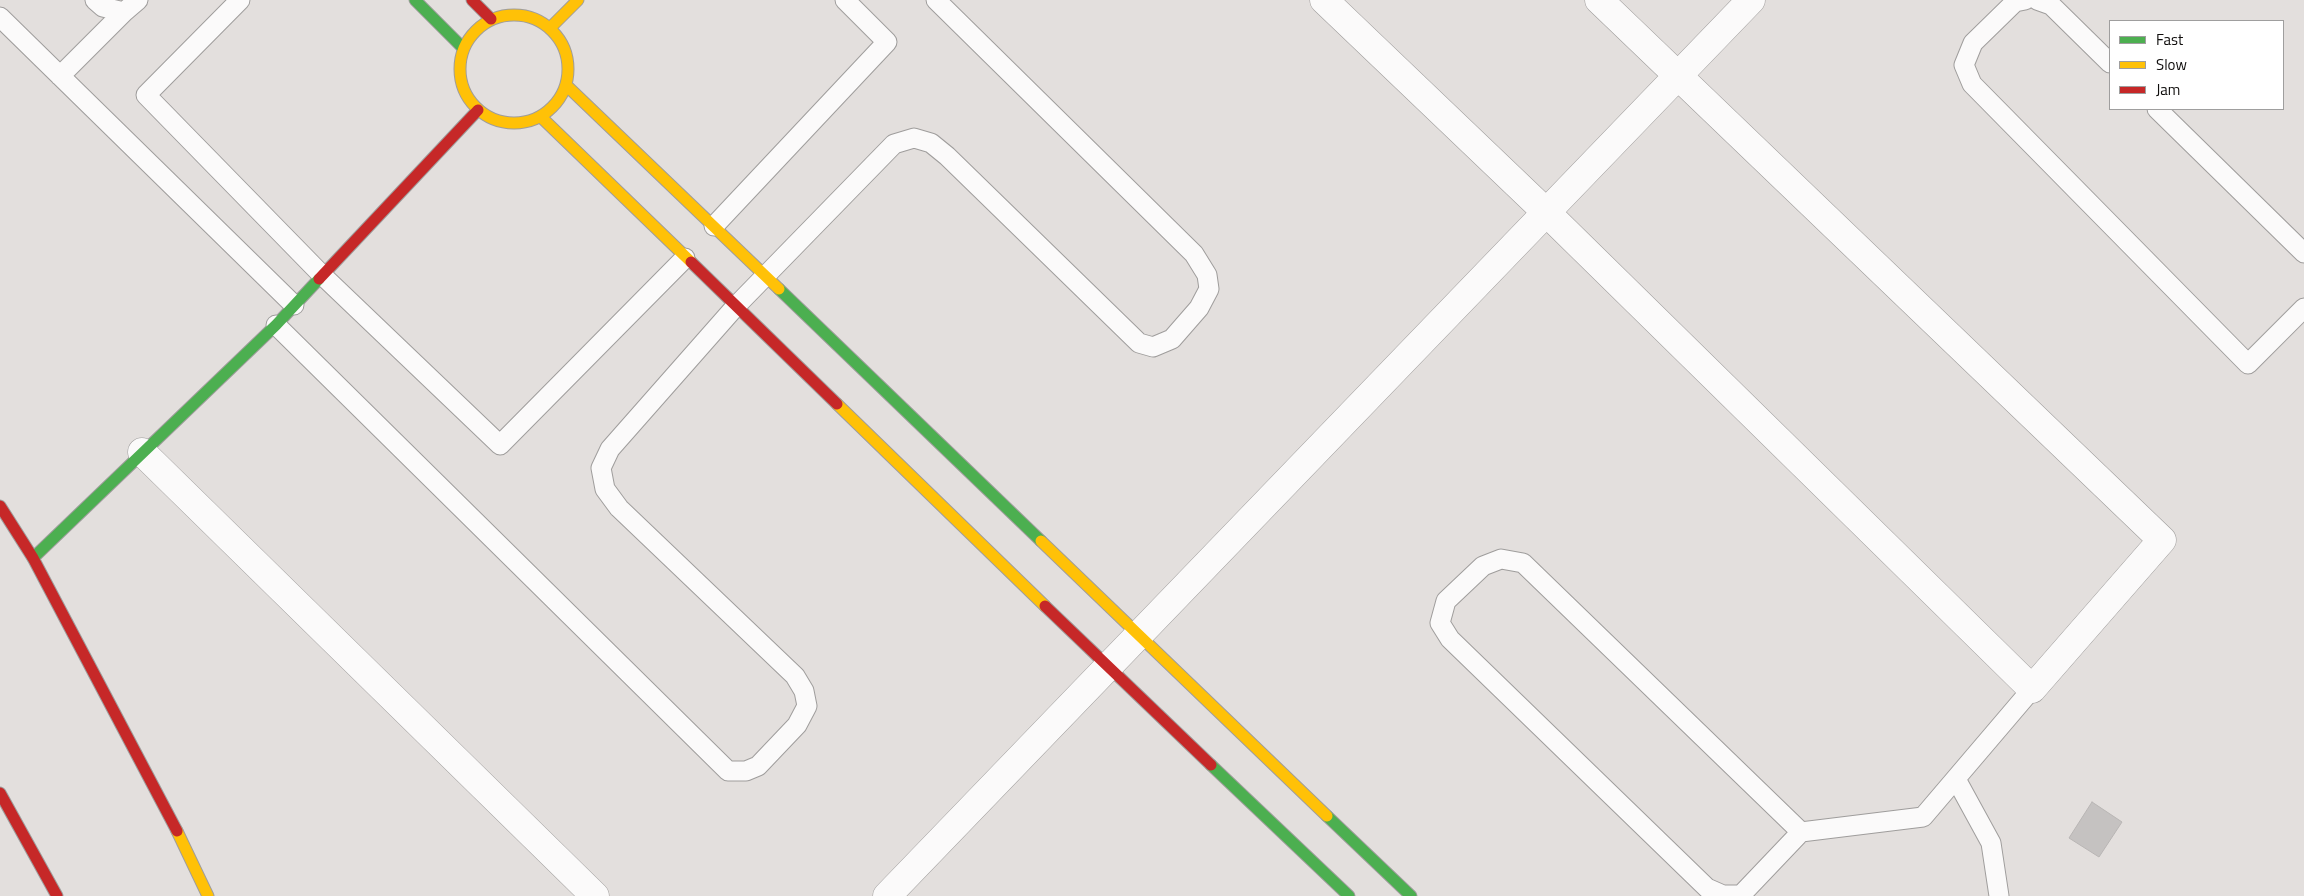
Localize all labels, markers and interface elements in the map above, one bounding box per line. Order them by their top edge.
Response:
legend [2109,20,2284,110]
text: Fast [2156,28,2183,51]
text: Slow [2156,53,2187,76]
text: Jam [2156,78,2180,101]

